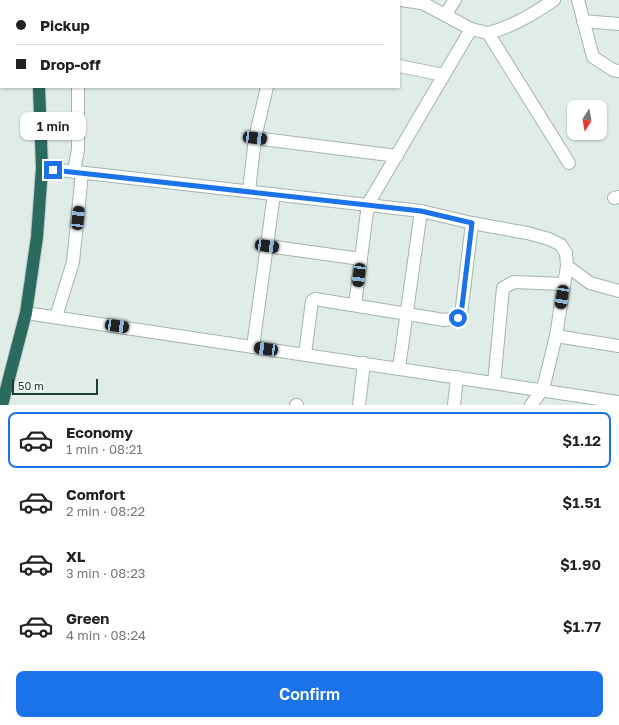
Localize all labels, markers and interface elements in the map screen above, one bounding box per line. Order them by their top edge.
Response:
text: Pickup [40,16,90,34]
text: Drop-off [40,55,100,73]
north arrow [567,100,607,140]
map controls [567,100,607,140]
callout: 1 min [20,112,86,140]
text: 1 min [37,118,69,134]
car [242,131,268,145]
route end [44,161,62,179]
car [71,205,85,231]
car [254,238,280,254]
car [352,262,366,288]
car [554,284,570,310]
route start [449,309,467,327]
car [104,318,130,334]
car [253,341,279,357]
scale bar [12,377,98,396]
text: 50 m [18,379,44,392]
icon: car [18,422,54,458]
text: Economy [66,423,133,441]
text: $1.12 [562,431,601,449]
text: 1 min · 08:21 [66,441,143,457]
icon: car [18,484,54,520]
text: Comfort [66,485,125,503]
text: $1.51 [562,493,601,511]
text: 2 min · 08:22 [66,503,145,519]
icon: car [18,546,54,582]
text: XL [66,547,85,565]
text: $1.90 [560,555,601,573]
text: 3 min · 08:23 [66,565,145,581]
icon: car [18,608,54,644]
text: Green [66,609,109,627]
text: $1.77 [563,617,601,635]
text: 4 min · 08:24 [66,627,146,643]
button: Confirm [16,671,603,717]

